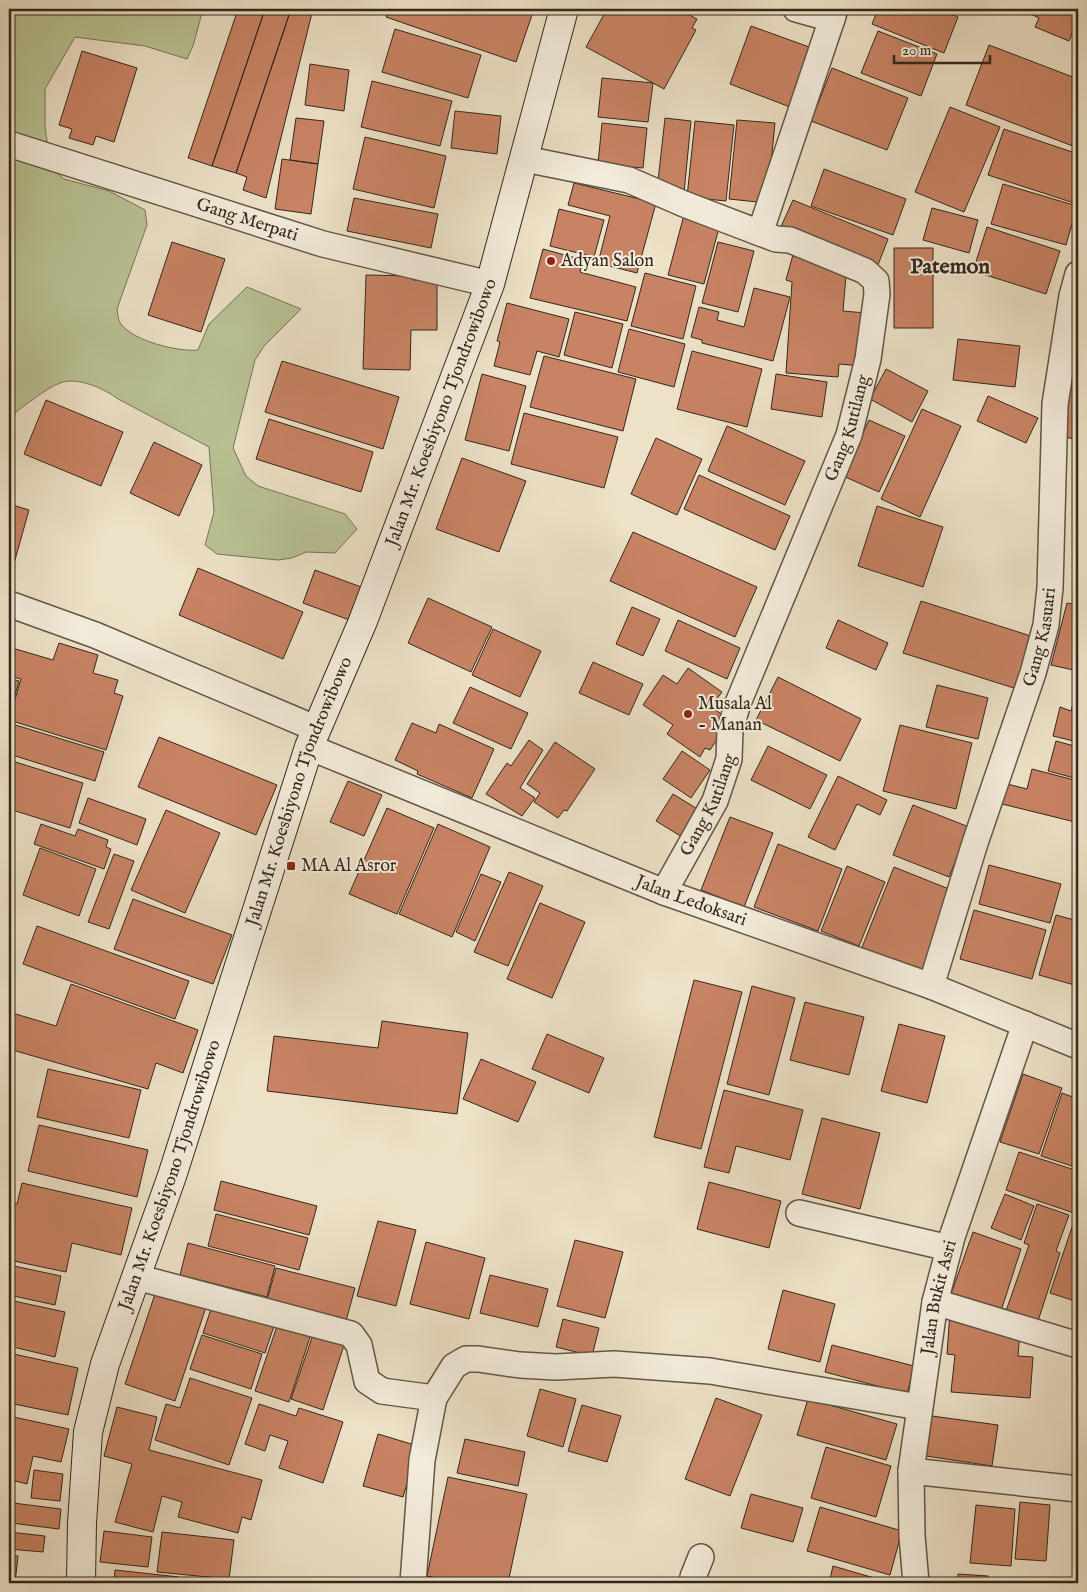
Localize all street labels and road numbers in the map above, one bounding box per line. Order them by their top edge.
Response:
street label: Gang Merpati [193,193,301,247]
street label: Jalan Mr. Koesbiyono Tjondrowibowo [380,276,502,552]
street label: Gang Kutilang [820,372,875,485]
street label: Gang Kasuari [1018,586,1061,690]
street label: Jalan Mr. Koesbiyono Tjondrowibowo [240,653,358,931]
street label: Gang Kutilang [675,751,742,860]
street label: Jalan Ledoksari [630,869,750,932]
street label: Jalan Mr. Koesbiyono Tjondrowibowo [113,1037,226,1316]
street label: Jalan Bukit Asri [916,1238,962,1358]

